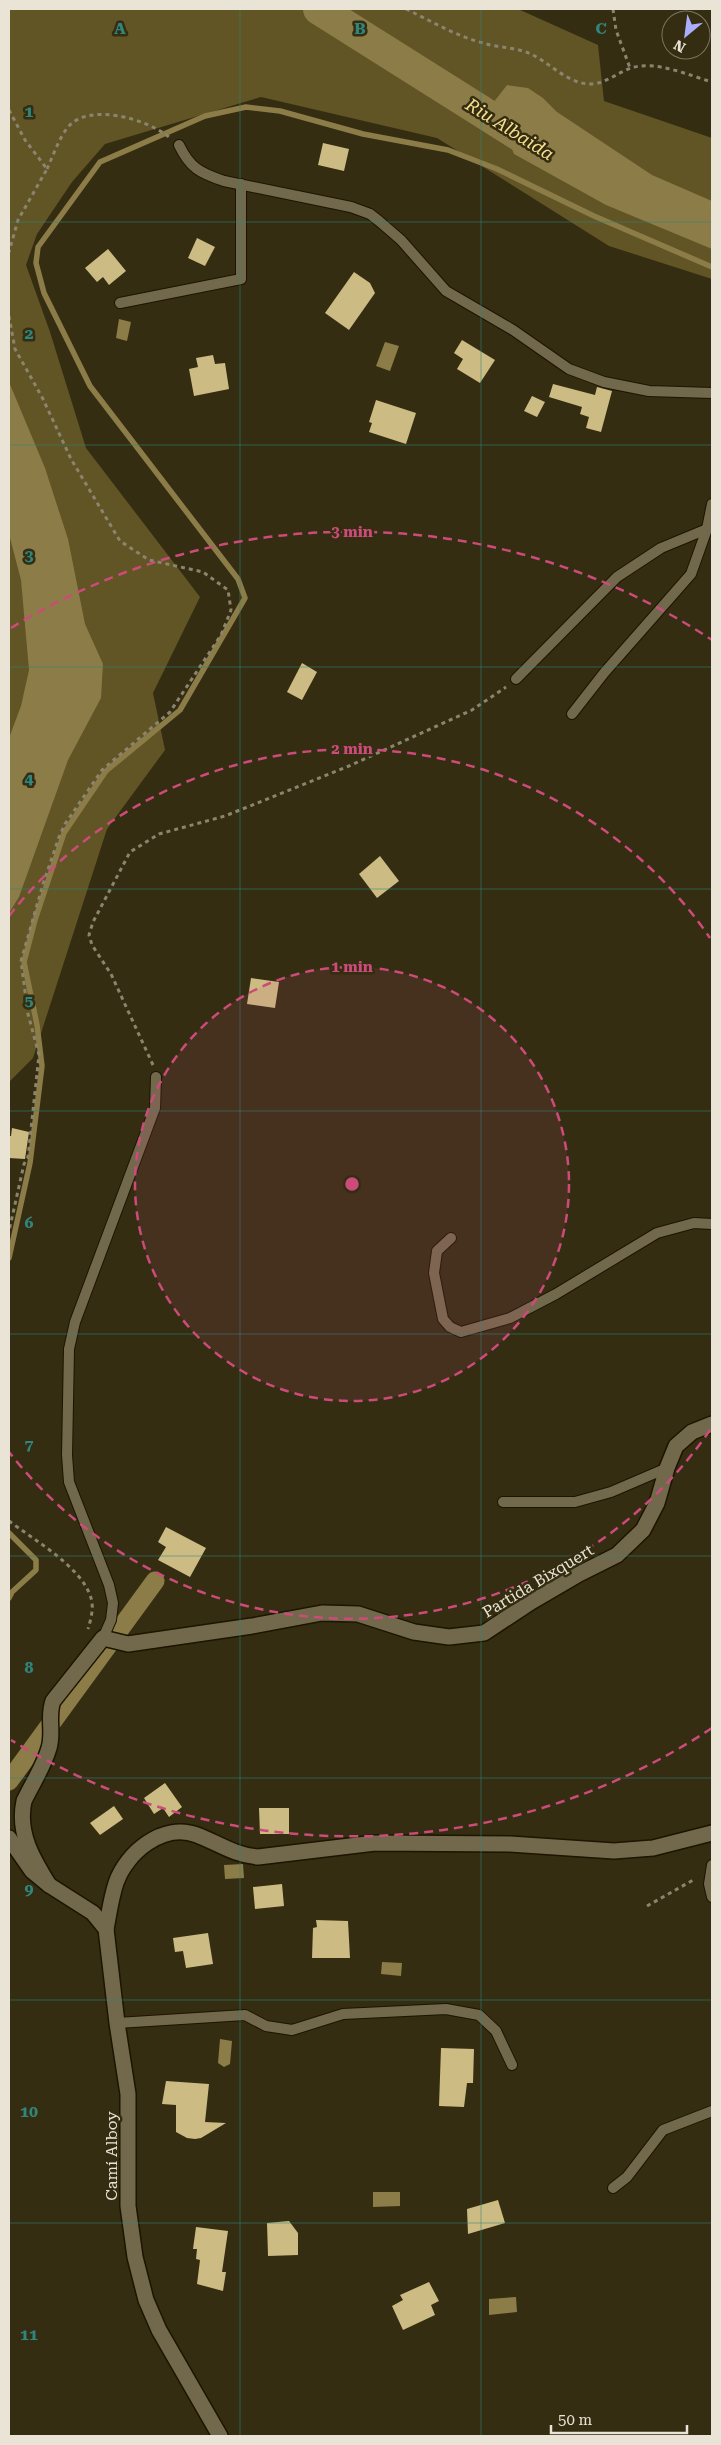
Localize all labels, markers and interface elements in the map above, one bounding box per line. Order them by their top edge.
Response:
north arrow [661,10,711,60]
text: A [114,19,126,38]
text: B [354,19,366,38]
text: C [595,19,607,38]
text: N [671,37,688,56]
water label: Riu Albaida [461,93,558,164]
text: 1 [25,102,34,121]
text: 2 [25,324,34,343]
text: 3 min [331,523,373,541]
text: 3 [25,546,34,565]
text: 2 min [331,740,373,758]
text: 4 [25,769,34,788]
text: 1 min [331,958,373,976]
text: 5 [25,991,34,1010]
centre of rings [343,1175,361,1193]
text: 6 [25,1213,34,1232]
text: 7 [25,1435,34,1454]
street label: Partida Bixquert [479,1540,597,1622]
text: 8 [25,1658,34,1677]
text: 9 [25,1880,34,1899]
text: 10 [20,2102,38,2121]
street label: Camí Alboy [102,2111,121,2201]
text: 11 [20,2325,38,2344]
scale bar [551,2402,687,2434]
text: 50 m [558,2411,593,2429]

